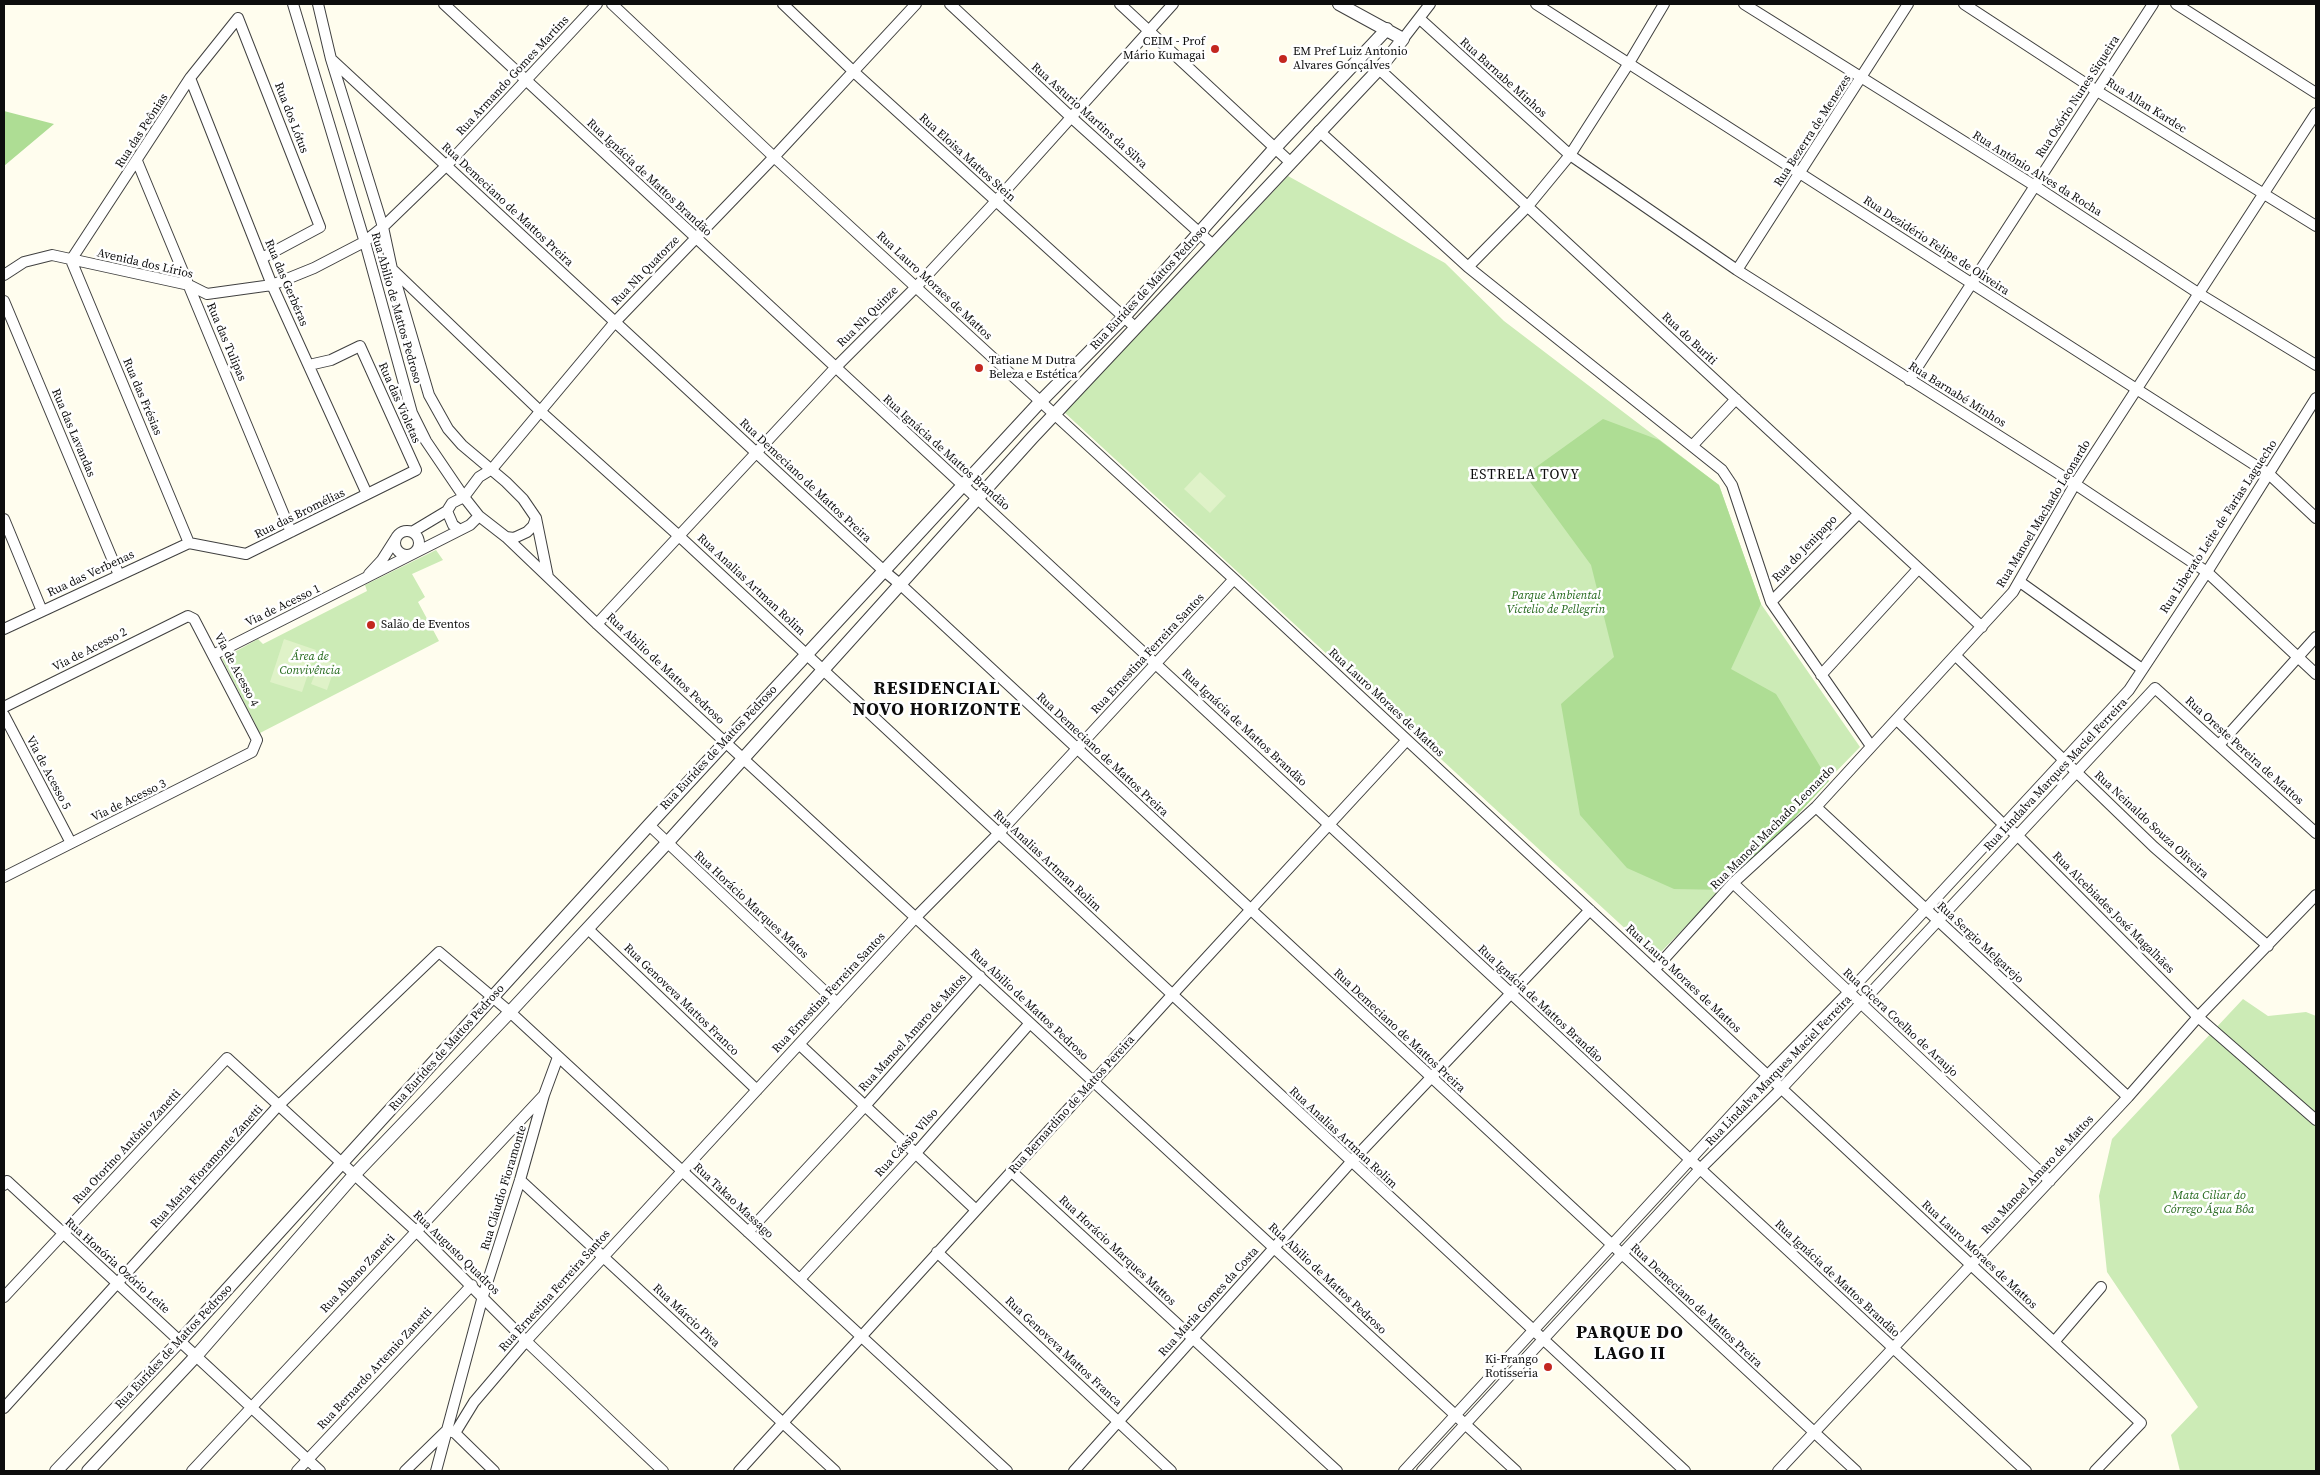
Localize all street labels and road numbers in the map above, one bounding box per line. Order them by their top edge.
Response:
street label: Rua Armando Gomes Martins [454,13,572,139]
street label: Rua Osório Nunes Siqueira [2033,33,2123,161]
street label: Rua Barnabe Minhos [1457,35,1549,121]
street label: Rua Asturio Martins da Silva [1028,60,1150,172]
street label: Rua Bezerra de Menezes [1771,72,1855,190]
street label: Rua Allan Kardec [2103,75,2189,137]
street label: Rua dos Lótus [271,81,311,155]
street label: Rua das Peônias [113,91,171,171]
street label: Rua Eloisa Mattos Stein [916,111,1018,205]
street label: Rua Ignácia de Mattos Brandão [583,116,715,240]
street label: Rua Antônio Alves da Rocha [1970,128,2104,220]
street label: Rua Demeciano de Mattos Preira [438,140,576,270]
street label: Rua Dezidério Felipe de Oliveira [1860,193,2012,299]
street label: Rua Eurídes de Mattos Pedroso [1087,223,1211,353]
street label: Rua Lauro Moraes de Mattos [873,229,995,343]
street label: Rua Abilio de Mattos Pedroso [367,231,425,385]
street label: Rua Nh Quatorze [609,233,683,309]
street label: Rua das Gerbéras [261,237,311,329]
street label: Avenida dos Lírios [96,246,194,282]
street label: Rua Nh Quinze [835,284,901,350]
street label: Rua das Tulipas [203,301,249,383]
street label: Rua do Buriti [1658,310,1720,368]
street label: Rua das Frésias [119,356,165,438]
street label: Rua Barnabé Minhos [1906,359,2008,431]
street label: Rua das Violetas [375,360,423,446]
street label: Rua das Lavandas [48,387,98,479]
street label: Rua Ignácia de Mattos Brandão [880,392,1012,514]
street label: Rua Demeciano de Mattos Preira [736,416,874,546]
street label: Rua Manoel Machado Leonardo [1994,437,2094,591]
street label: Rua Liberato Leite de Farias Laguecho [2157,437,2281,617]
street label: Rua das Bromélias [252,486,348,542]
street label: Rua do Jenipapo [1769,513,1841,585]
street label: Rua Analias Artman Rolim [694,531,808,639]
street label: Rua das Verbenas [45,548,137,600]
street label: Via de Acesso 1 [243,582,323,630]
street label: Rua Ernestina Ferreira Santos [1088,591,1208,717]
street label: Rua Abilio de Mattos Pedroso [603,610,727,728]
street label: Via de Acesso 2 [50,625,130,675]
street label: Via de Acesso 4 [211,631,261,709]
street label: Rua Lauro Moraes de Mattos [1325,646,1447,760]
street label: Rua Ignácia de Mattos Brandão [1178,666,1310,790]
street label: Rua Eurídes de Mattos Pedroso [657,683,781,813]
street label: Rua Demeciano de Mattos Preira [1033,690,1171,820]
street label: Rua Oreste Pereira de Mattos [2182,694,2306,808]
street label: Rua Lindalva Marques Maciel Ferreira [1981,696,2131,854]
street label: Via de Acesso 5 [23,734,73,812]
street label: Rua Manoel Machado Leonardo [1708,763,1838,893]
street label: Rua Neinaldo Souza Oliveira [2091,768,2211,882]
street label: Via de Acesso 3 [89,777,169,825]
street label: Rua Analias Artman Rolim [990,807,1104,915]
street label: Rua Horácio Marques Matos [691,848,811,962]
street label: Rua Alcebiades José Magalhães [2049,849,2177,977]
street label: Rua Sergio Melgarejo [1934,899,2026,987]
street label: Rua Lauro Moraes de Mattos [1622,922,1744,1036]
street label: Rua Ernestina Ferreira Santos [769,930,889,1056]
street label: Rua Genoveva Mattos Franco [620,941,742,1059]
street label: Rua Ignácia de Mattos Brandão [1474,942,1606,1066]
street label: Rua Abilio de Mattos Pedroso [967,946,1091,1064]
street label: Rua Demeciano de Mattos Preira [1330,966,1468,1096]
street label: Rua Cicera Coelho de Araujo [1839,966,1961,1080]
street label: Rua Manoel Amaro de Matos [856,971,970,1095]
street label: Rua Eurídes de Mattos Pedroso [386,982,508,1114]
street label: Rua Lindalva Marques Maciel Ferreira [1703,993,1855,1149]
street label: Rua Bernardino de Mattos Pereira [1006,1033,1138,1177]
street label: Rua Analias Artman Rolim [1286,1084,1400,1192]
street label: Rua Otorino Antônio Zanetti [70,1087,184,1207]
street label: Rua Maria Fioramonte Zanetti [148,1102,266,1232]
street label: Rua Cássio Vilso [872,1106,942,1180]
street label: Rua Manoel Amaro de Mattos [1979,1112,2097,1238]
street label: Rua Cláudio Fioramonte [478,1124,530,1252]
street label: Rua Takao Massago [690,1160,776,1242]
street label: Rua Horácio Marques Mattos [1055,1193,1179,1309]
street label: Rua Lauro Moraes de Mattos [1918,1198,2040,1312]
street label: Rua Augusto Quadros [410,1208,502,1298]
street label: Rua Honória Ozório Leite [62,1215,172,1317]
street label: Rua Ignácia de Mattos Brandão [1771,1217,1903,1341]
street label: Rua Abilio de Mattos Pedroso [1265,1220,1389,1338]
street label: Rua Ernestina Ferreira Santos [496,1227,614,1355]
street label: Rua Albano Zanetti [318,1232,398,1316]
street label: Rua Demeciano de Mattos Preira [1627,1241,1765,1371]
street label: Rua Maria Gomes da Costa [1156,1244,1262,1360]
street label: Rua Márcio Piva [649,1281,723,1351]
street label: Rua Eurídes de Mattos Pedroso [112,1282,236,1412]
street label: Rua Genoveva Mattos Franca [1002,1294,1124,1410]
street label: Rua Bernardo Artemio Zanetti [315,1305,435,1433]

